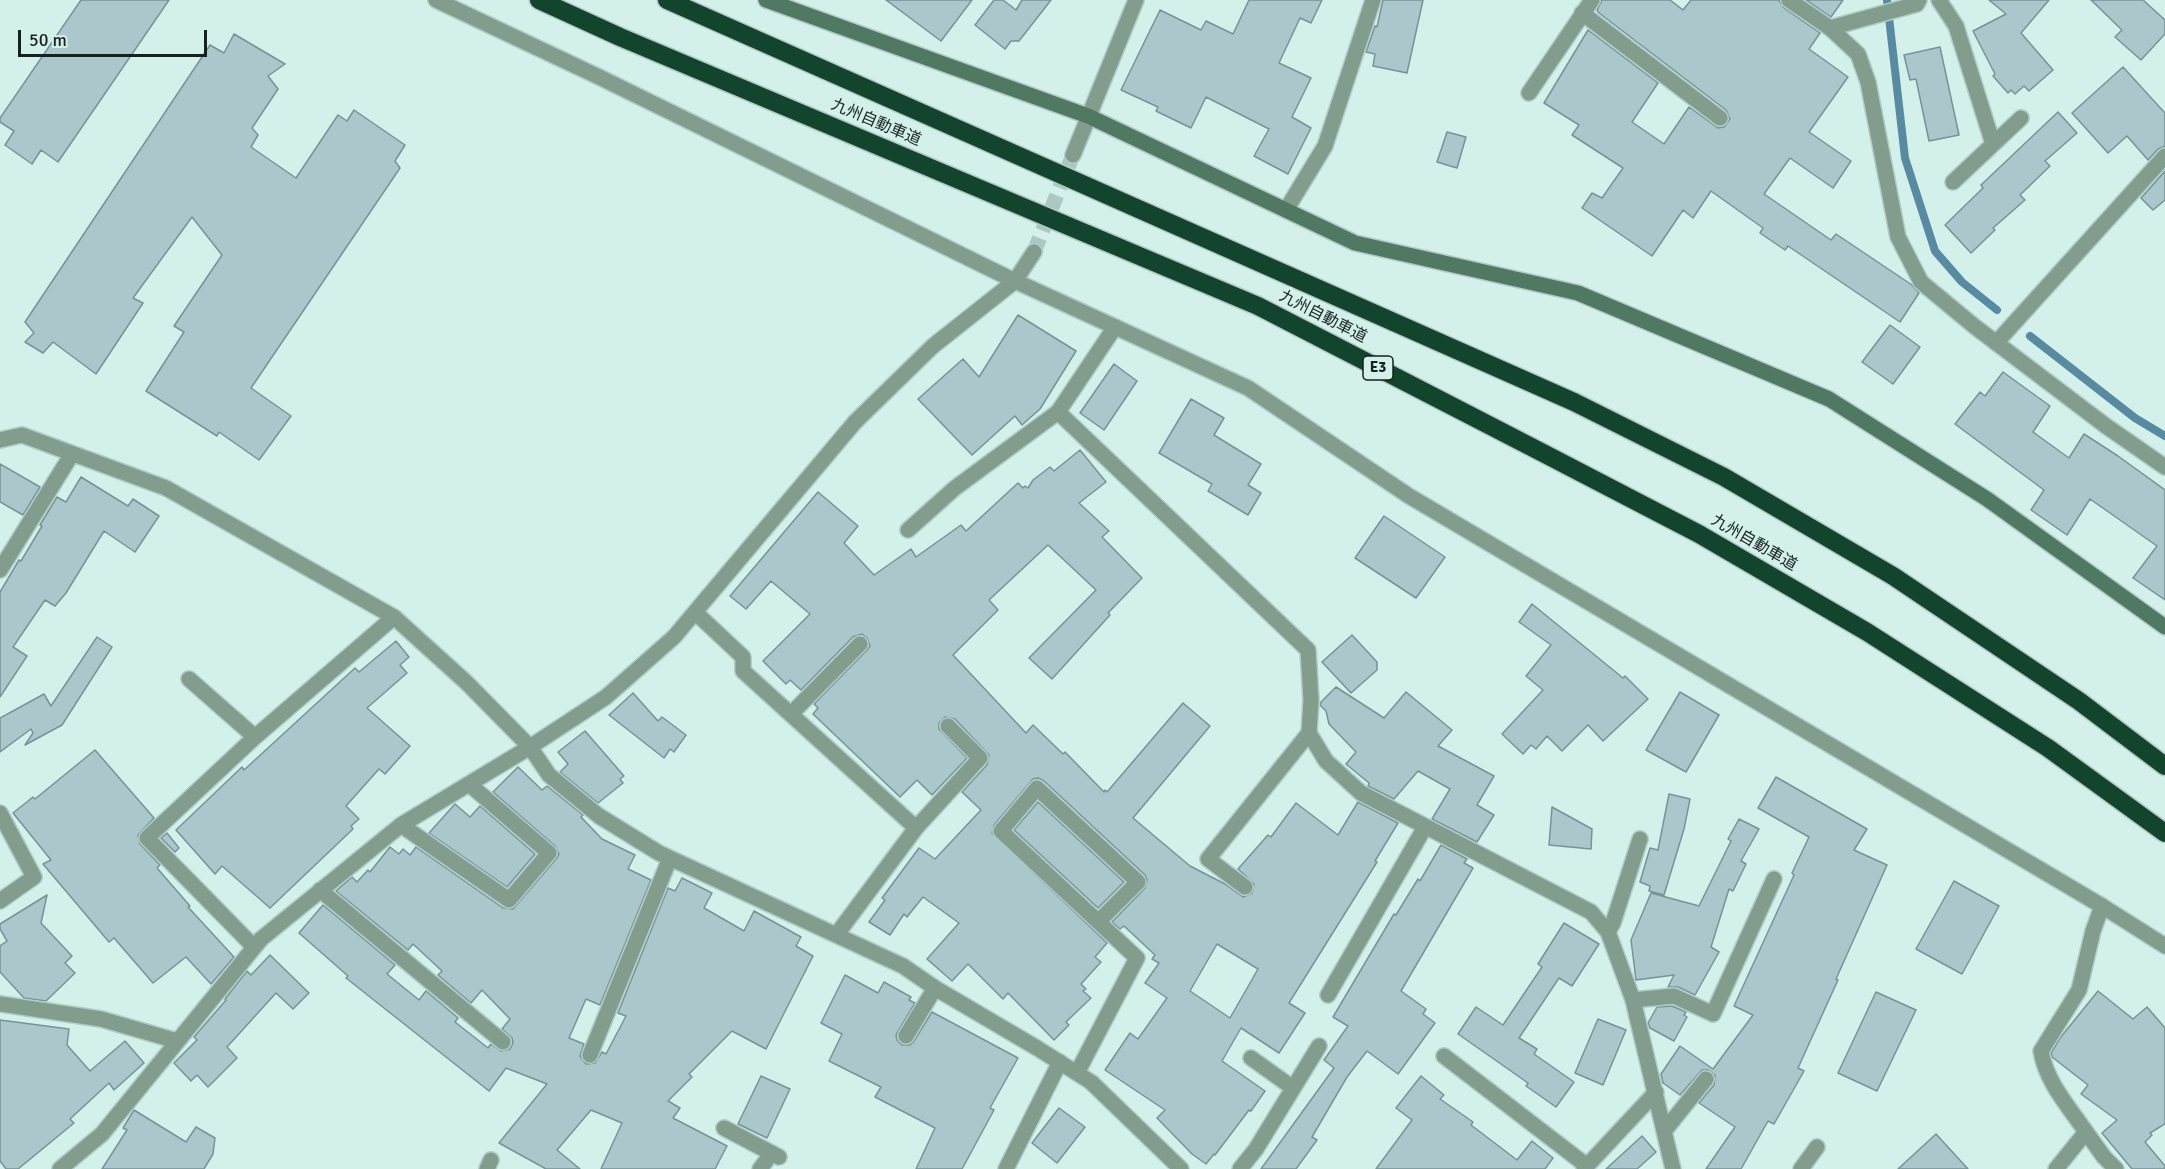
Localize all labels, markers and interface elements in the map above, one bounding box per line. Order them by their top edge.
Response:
scale bar [21,18,210,56]
text: 50 m [29,29,67,51]
street label: 九州自動車道 [828,95,924,151]
street label: 九州自動車道 [1276,287,1370,347]
road number: E3 [1363,356,1393,380]
street label: 九州自動車道 [1708,511,1800,575]

